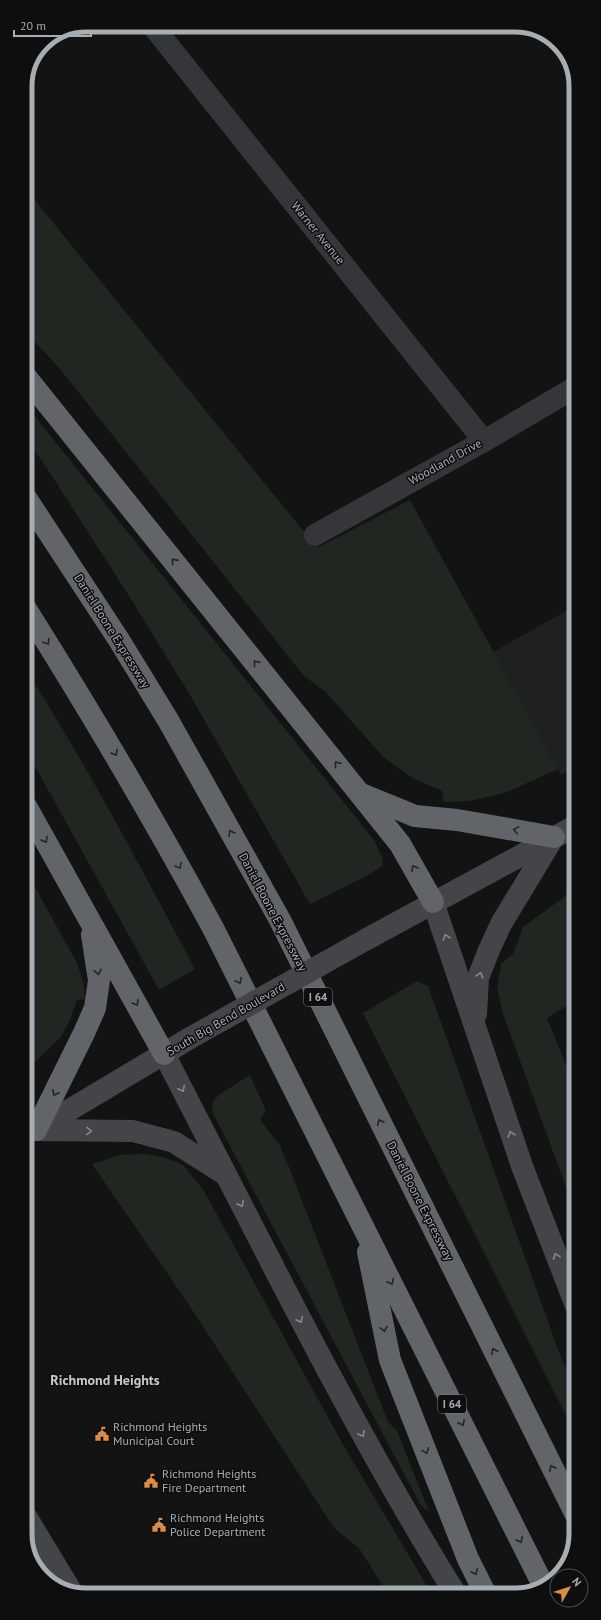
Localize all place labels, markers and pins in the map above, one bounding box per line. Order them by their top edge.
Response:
place label: Richmond Heights Municipal Court [113,1419,207,1448]
public building icon: Richmond Heights Municipal Court [94,1426,110,1442]
place label: Richmond Heights Fire Department [162,1466,256,1495]
public building icon: Richmond Heights Fire Department [143,1473,159,1489]
place label: Richmond Heights Police Department [170,1510,265,1539]
public building icon: Richmond Heights Police Department [151,1517,167,1533]

